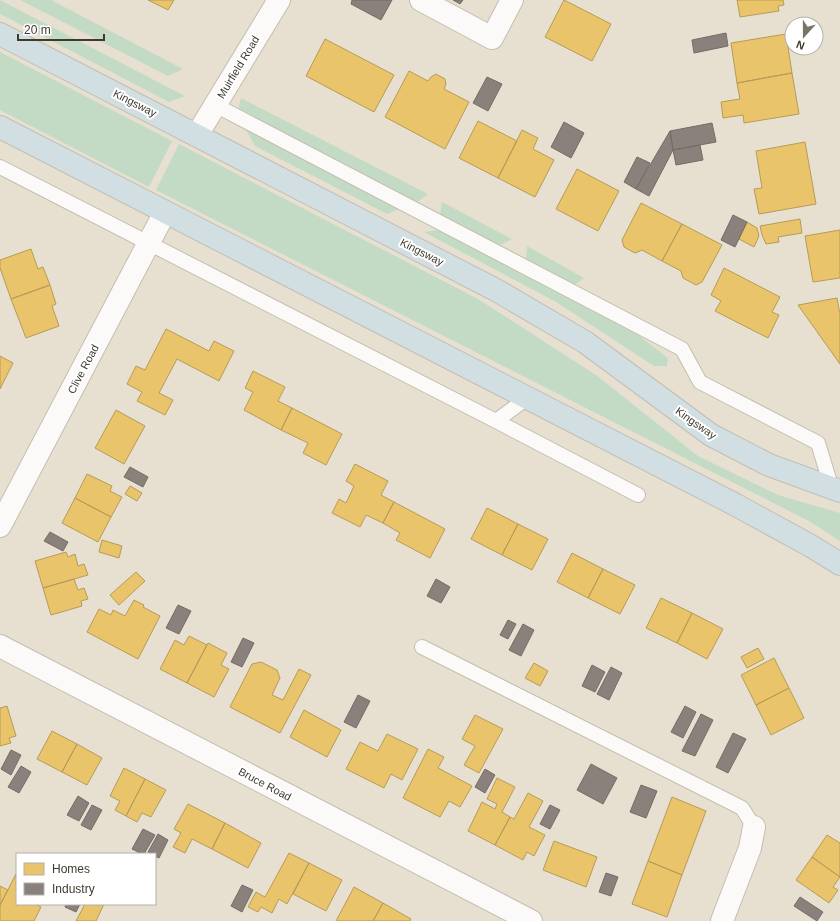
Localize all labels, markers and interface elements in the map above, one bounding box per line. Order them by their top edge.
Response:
scale bar [18,16,104,42]
north arrow [784,16,824,56]
text: 20 m [24,23,51,37]
street label: Muirfield Road [215,34,261,100]
text: N [795,38,806,52]
street label: Kingsway [111,87,159,119]
street label: Kingsway [398,236,446,268]
street label: Clive Road [65,342,101,396]
street label: Kingsway [673,405,719,442]
street label: Bruce Road [237,765,293,803]
legend [16,853,156,905]
text: Homes [52,862,90,876]
text: Industry [52,882,95,896]

